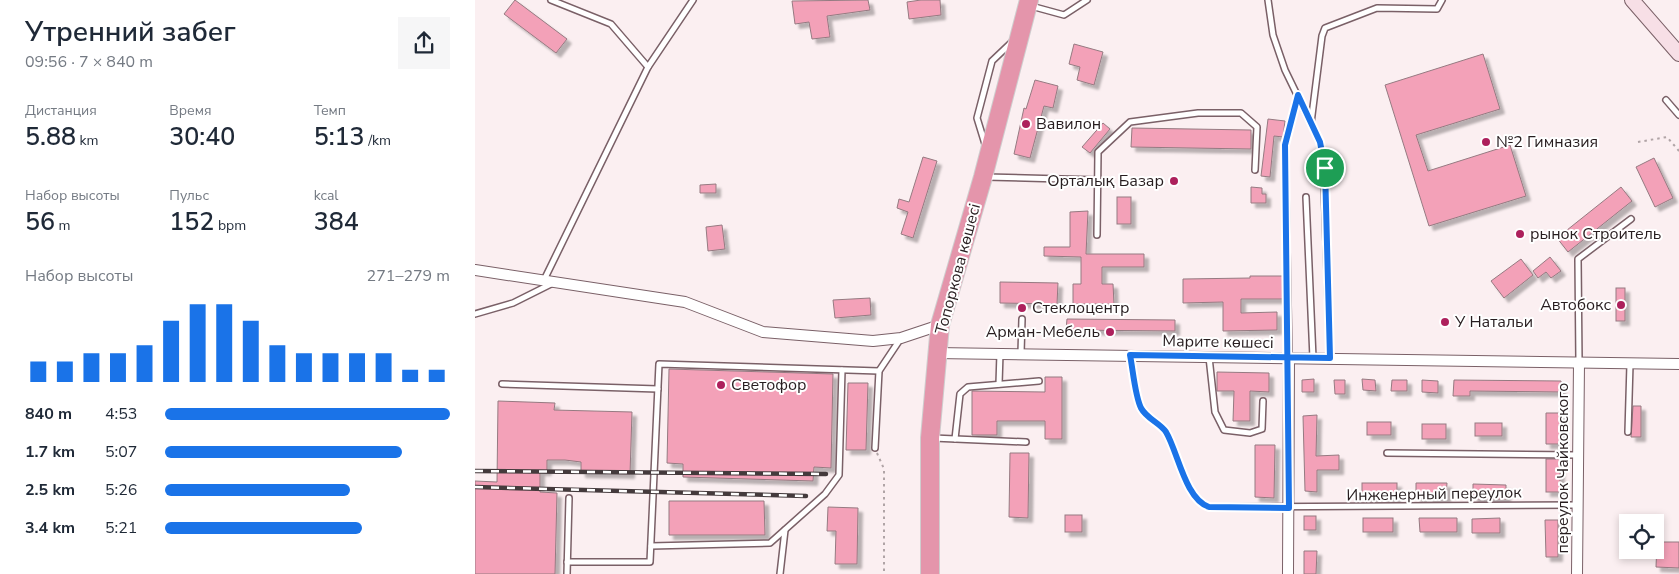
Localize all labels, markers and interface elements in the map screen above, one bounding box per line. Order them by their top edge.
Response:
text: Утренний забег [25,13,236,51]
button: share [398,17,450,69]
text: 09:56 · 7 × 840 m [25,51,153,73]
text: Дистанция [25,101,97,120]
text: Время [169,101,211,120]
text: Темп [314,101,346,120]
place label: Вавилон [1036,113,1101,135]
marker: Вавилон [1020,118,1032,130]
text: 5.88 [25,120,76,154]
text: 30:40 [169,120,235,154]
text: 5:13 [314,120,365,154]
text: km [76,131,99,150]
text: /km [365,131,391,150]
place label: №2 Гимназия [1496,131,1598,153]
marker: №2 Гимназия [1480,136,1492,148]
pin [1304,147,1346,189]
icon: arrive [1311,154,1339,182]
place label: Орталық Базар [1047,170,1164,192]
marker: Орталық Базар [1168,175,1180,187]
text: Набор высоты [25,186,120,205]
text: Пульс [169,186,209,205]
text: kcal [314,186,338,205]
street label: Топоркова көшесі [930,201,986,337]
text: 56 [25,205,55,239]
text: 152 [169,205,214,239]
text: 384 [314,205,359,239]
text: m [55,216,71,235]
text: bpm [214,216,246,235]
place label: рынок Строитель [1530,223,1661,245]
marker: рынок Строитель [1514,228,1526,240]
text: Набор высоты [25,265,133,287]
text: 271–279 m [367,265,450,287]
place label: Автобокс [1540,294,1611,316]
place label: Стеклоцентр [1032,297,1129,319]
marker: Автобокс [1615,299,1627,311]
marker: Стеклоцентр [1016,302,1028,314]
place label: У Натальи [1454,311,1533,333]
marker: У Натальи [1439,316,1451,328]
place label: Арман-Мебель [986,321,1100,343]
marker: Арман-Мебель [1104,326,1116,338]
street label: Марите көшесі [1162,330,1274,354]
place label: Светофор [731,374,807,396]
marker: Светофор [715,379,727,391]
street label: переулок Чайковского [1552,383,1574,553]
text: 840 m [25,403,72,425]
text: 4:53 [105,403,137,425]
text: 1.7 km [25,441,75,463]
text: 5:07 [105,441,137,463]
text: 2.5 km [25,479,75,501]
text: 5:26 [105,479,137,501]
street label: Инженерный переулок [1346,481,1522,507]
map controls [1619,514,1664,559]
button: locate [1619,514,1664,559]
text: 3.4 km [25,517,75,539]
text: 5:21 [105,517,137,539]

